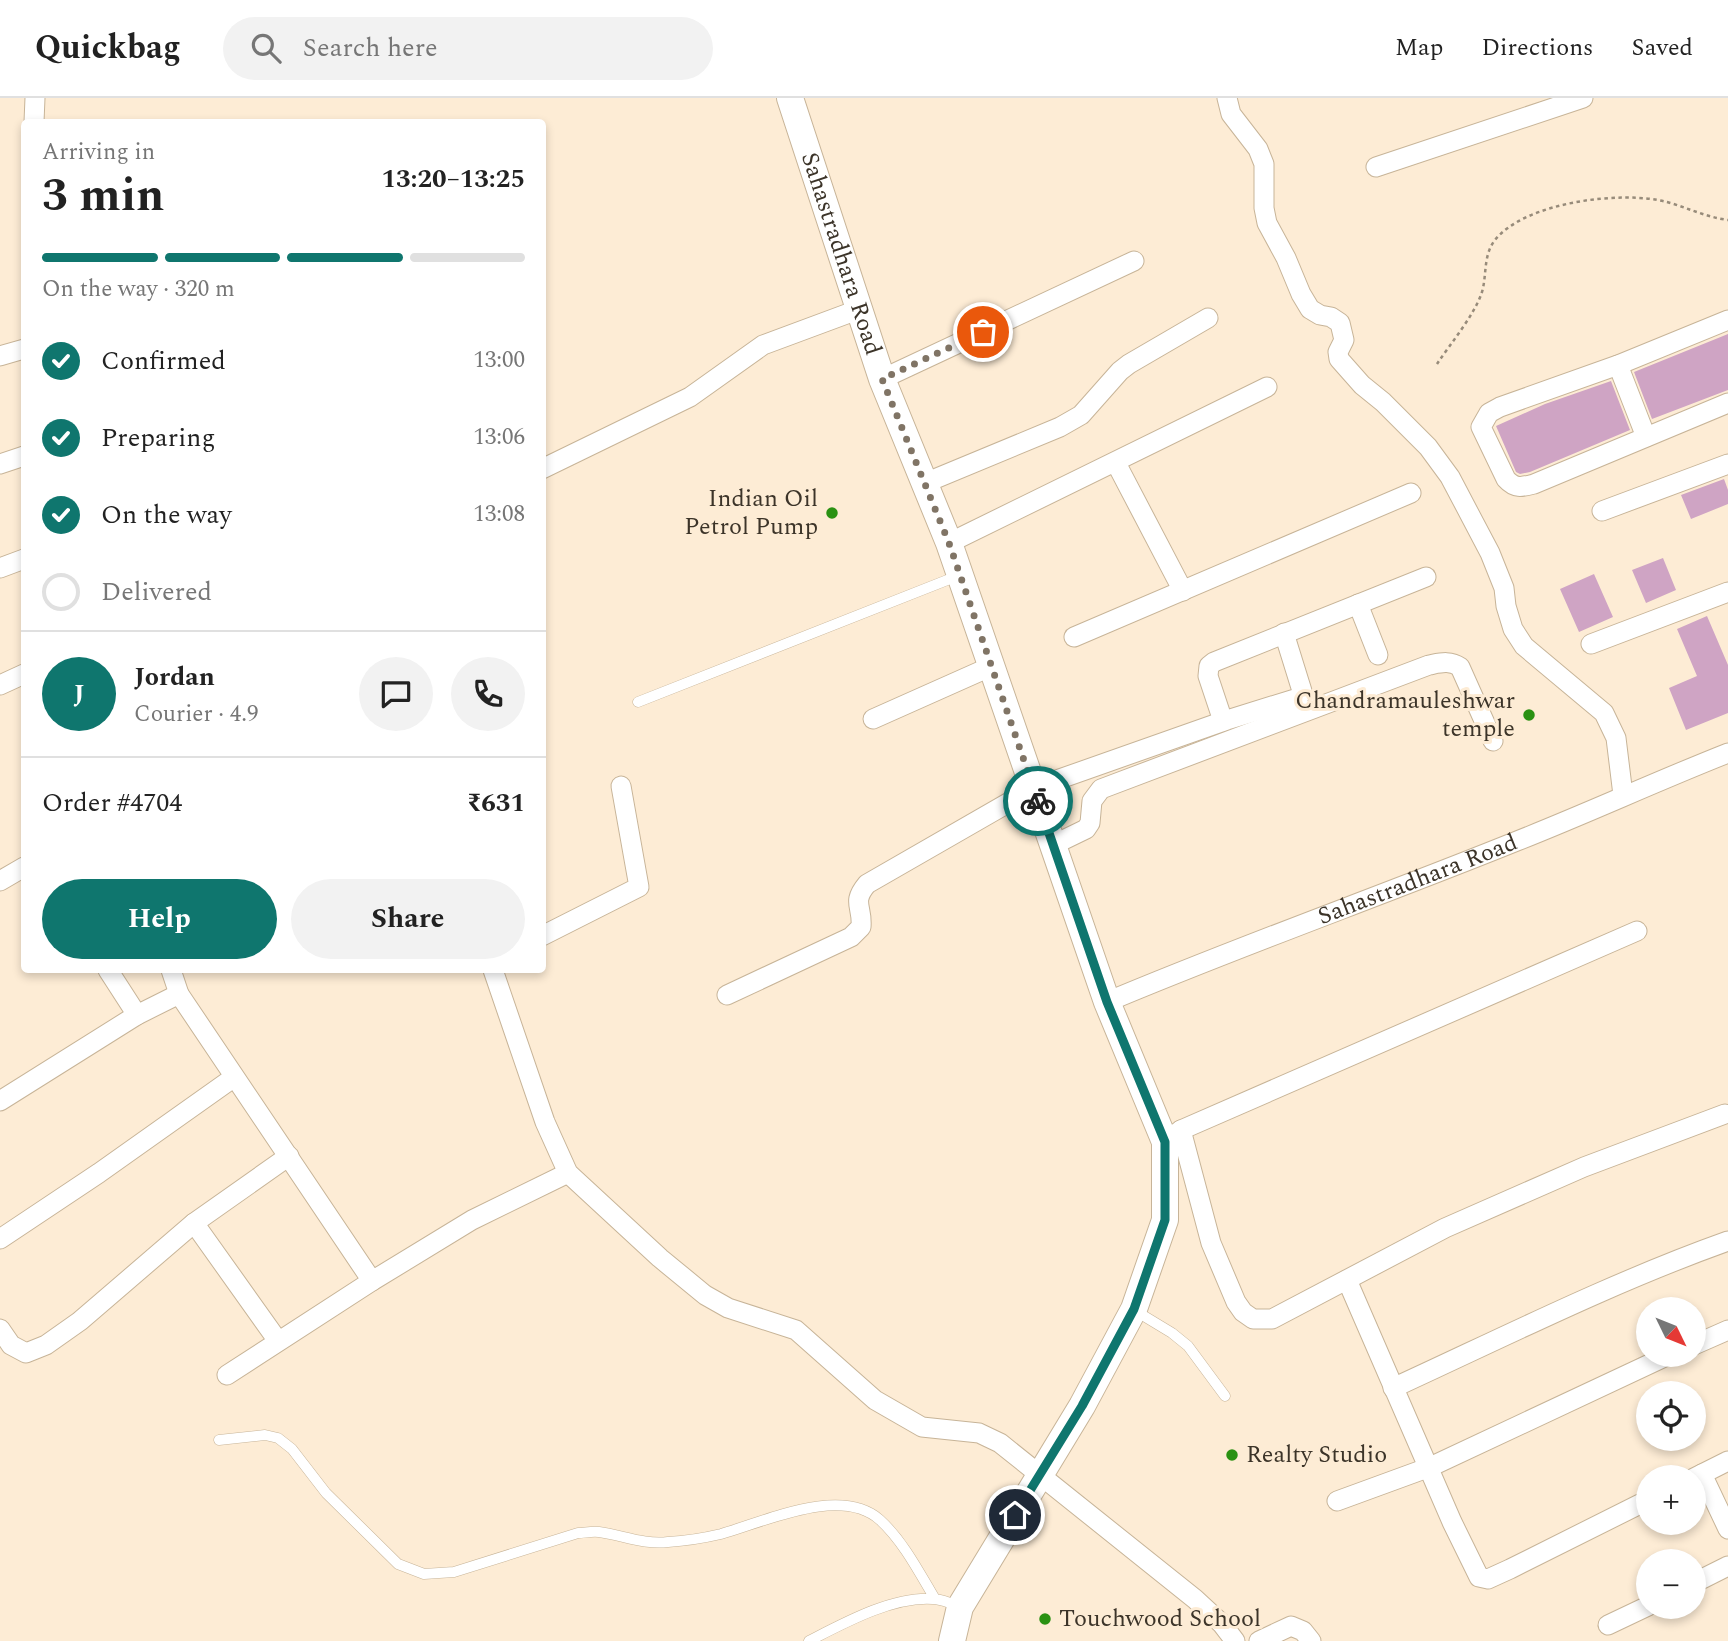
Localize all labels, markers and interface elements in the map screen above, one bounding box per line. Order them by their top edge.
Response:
search box [223,17,713,80]
text: Quickbag [35,23,181,73]
text: Search here [303,28,438,68]
icon: search [247,29,285,67]
text: Map [1395,30,1443,66]
text: Directions [1481,30,1593,66]
text: Saved [1631,30,1693,66]
text: Arriving in [42,135,155,170]
street label: Sahastradhara Road [791,148,891,360]
text: 13:20–13:25 [381,159,525,199]
text: 3 min [42,161,164,231]
text: On the way · 320 m [42,272,235,307]
pin [953,302,1013,362]
icon: bag [964,313,1002,351]
text: Confirmed [101,341,226,381]
icon: check [42,342,80,380]
text: 13:00 [473,343,525,378]
text: Preparing [101,418,215,458]
icon: check [42,419,80,457]
text: 13:06 [473,420,525,455]
place label: Indian Oil Petrol Pump [684,481,818,545]
text: On the way [101,495,232,535]
icon: check [42,496,80,534]
text: 13:08 [473,497,525,532]
marker: Indian Oil Petrol Pump [824,505,840,521]
text: Delivered [101,572,212,612]
text: Jordan [134,657,215,697]
button: chat [359,657,433,731]
button: phone [451,657,525,731]
text: J [73,674,85,714]
place label: Chandramauleshwar temple [1295,683,1515,747]
text: Courier · 4.9 [134,697,259,732]
marker: Chandramauleshwar temple [1521,707,1537,723]
courier [1003,766,1073,836]
icon: bike [1019,782,1057,820]
text: Order #4704 [42,783,182,823]
text: ₹631 [467,783,525,823]
street label: Sahastradhara Road [1313,825,1523,935]
button: Help [42,879,277,959]
button: Share [291,879,525,959]
north arrow [1636,1297,1706,1367]
map controls [1636,1297,1706,1619]
button: locate [1636,1381,1706,1451]
place label: Realty Studio [1246,1437,1387,1473]
marker: Realty Studio [1224,1447,1240,1463]
button: + [1636,1465,1706,1535]
pin [985,1485,1045,1545]
icon: home [996,1496,1034,1534]
button: − [1636,1549,1706,1619]
place label: Touchwood School [1059,1601,1261,1637]
marker: Touchwood School [1037,1611,1053,1627]

